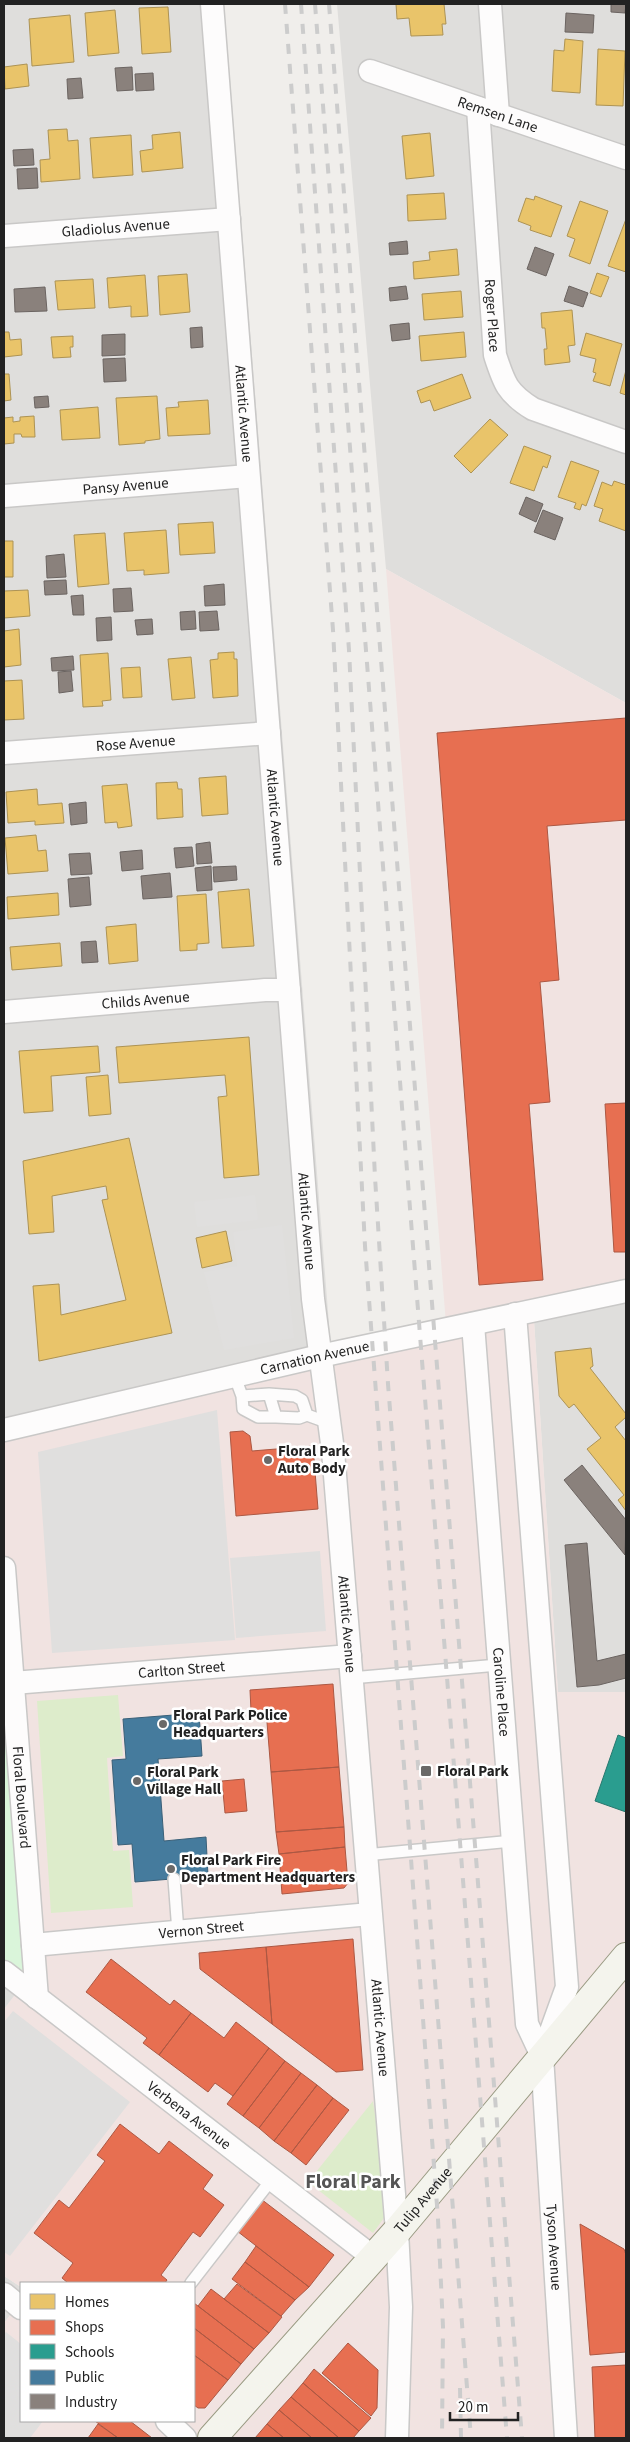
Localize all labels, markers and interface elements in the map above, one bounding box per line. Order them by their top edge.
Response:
street label: Remsen Lane [455,91,541,138]
street label: Gladiolus Avenue [61,214,171,243]
street label: Roger Place [479,278,505,353]
street label: Atlantic Avenue [229,364,258,463]
street label: Pansy Avenue [82,473,169,501]
street label: Rose Avenue [95,730,176,757]
street label: Atlantic Avenue [261,768,289,867]
street label: Childs Avenue [101,986,190,1015]
street label: Atlantic Avenue [292,1172,321,1271]
street label: Carnation Avenue [258,1336,371,1381]
place label: Floral Park Auto Body [277,1441,351,1479]
marker: Floral Park Auto Body [262,1454,274,1466]
street label: Atlantic Avenue [332,1575,361,1674]
street label: Caroline Place [487,1647,515,1737]
street label: Carlton Street [137,1656,226,1684]
place label: Floral Park Police Headquarters [173,1705,288,1743]
marker: Floral Park Police Headquarters [157,1718,169,1730]
street label: Floral Boulevard [7,1745,36,1849]
place label: Floral Park [437,1761,510,1782]
place label: Floral Park Village Hall [146,1762,222,1800]
marker: Floral Park [419,1764,433,1778]
marker: Floral Park Village Hall [131,1775,143,1787]
place label: Floral Park Fire Department Headquarters [181,1850,356,1888]
marker: Floral Park Fire Department Headquarters [165,1863,177,1875]
street label: Vernon Street [158,1916,245,1944]
street label: Atlantic Avenue [365,1978,394,2077]
street label: Verbena Avenue [142,2076,235,2155]
street label: Tulip Avenue [389,2163,457,2238]
district label: Floral Park [305,2168,401,2196]
street label: Tyson Avenue [540,2203,567,2291]
legend [20,2282,195,2422]
text: Homes [65,2292,109,2313]
text: Shops [65,2317,104,2338]
text: Schools [65,2342,114,2363]
text: Public [65,2367,104,2388]
scale bar [450,2390,518,2422]
text: Industry [65,2392,117,2413]
text: 20 m [458,2397,488,2418]

